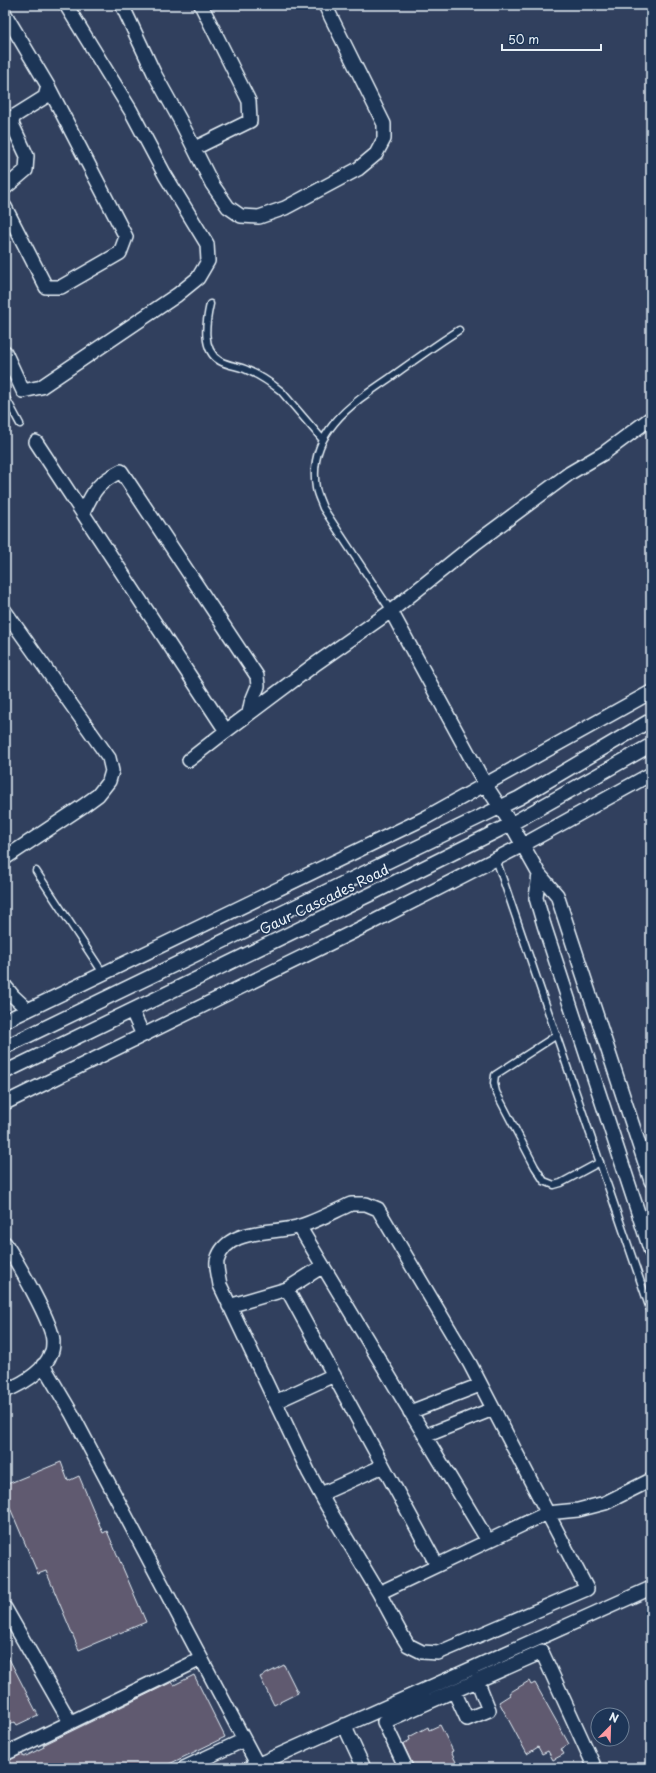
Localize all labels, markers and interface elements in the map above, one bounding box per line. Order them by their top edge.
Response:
scale bar [502,26,601,52]
text: 50 m [508,30,539,48]
street label: Gaur Cascades Road [256,859,392,939]
north arrow [590,1707,630,1747]
text: N [607,1708,622,1727]

